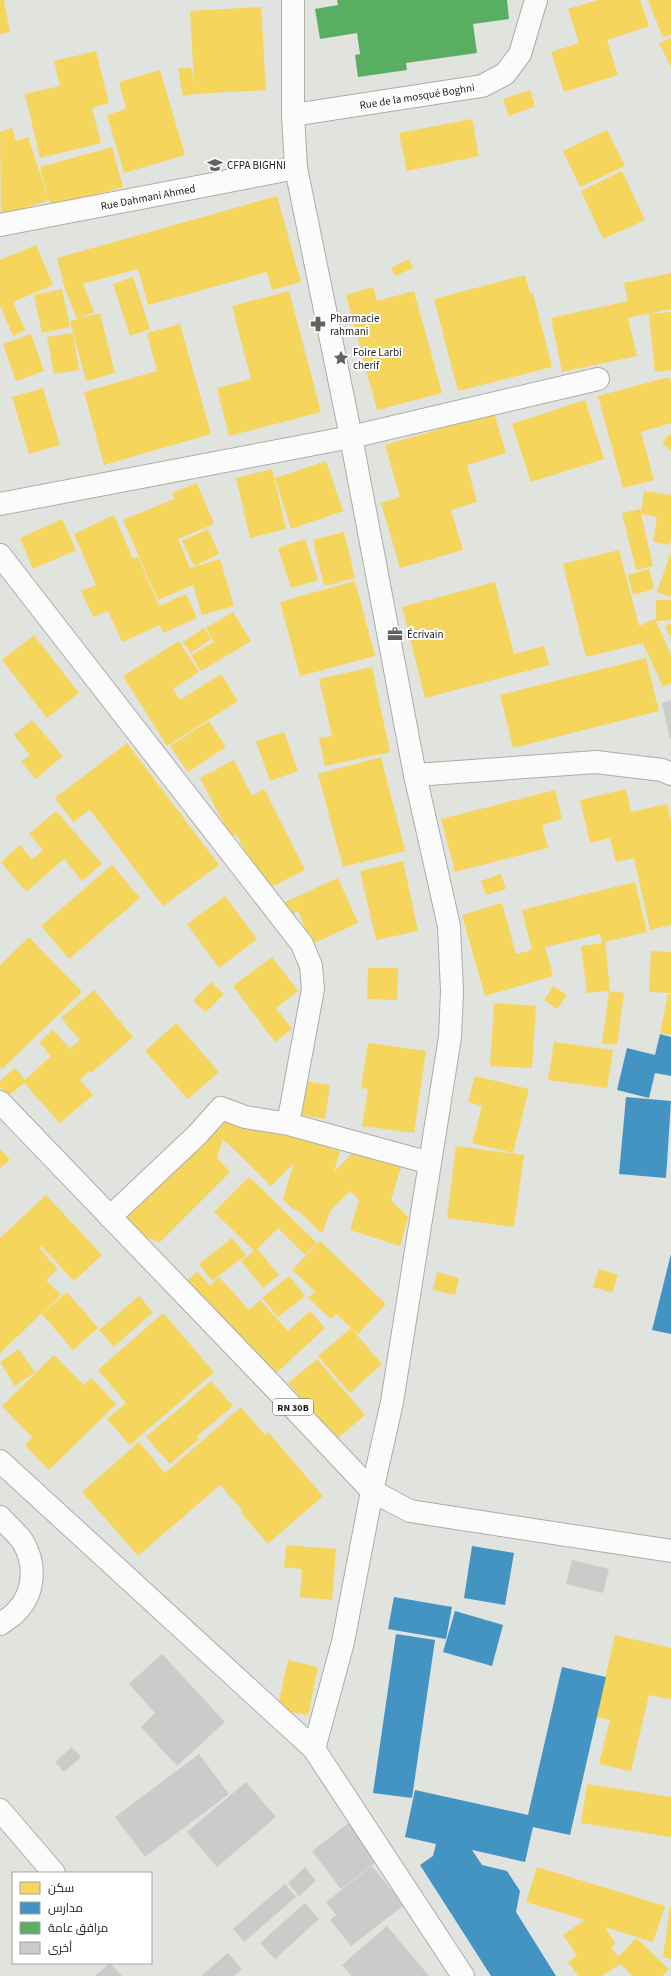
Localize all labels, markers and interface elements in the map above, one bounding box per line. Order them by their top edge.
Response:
street label: Rue de la mosqué Boghni [358,80,476,113]
school or university icon: CFPA BIGHNI [206,156,224,174]
place label: CFPA BIGHNI [227,158,286,173]
street label: Rue Dahmani Ahmed [99,181,197,214]
place label: Pharmacie rahmani [330,311,380,339]
pharmacy icon: Pharmacie rahmani [309,315,327,333]
place label: Foire Larbi cherif [353,345,402,373]
place icon: Foire Larbi cherif [332,349,350,367]
office icon: Écrivain [386,625,404,643]
place label: Écrivain [407,627,443,642]
road number: RN 30B [273,1399,313,1415]
legend [12,1872,152,1964]
text: سكن [48,1880,74,1897]
text: مدارس [48,1900,83,1917]
text: مرافق عامة [48,1920,108,1937]
text: أخرى [48,1940,72,1957]

